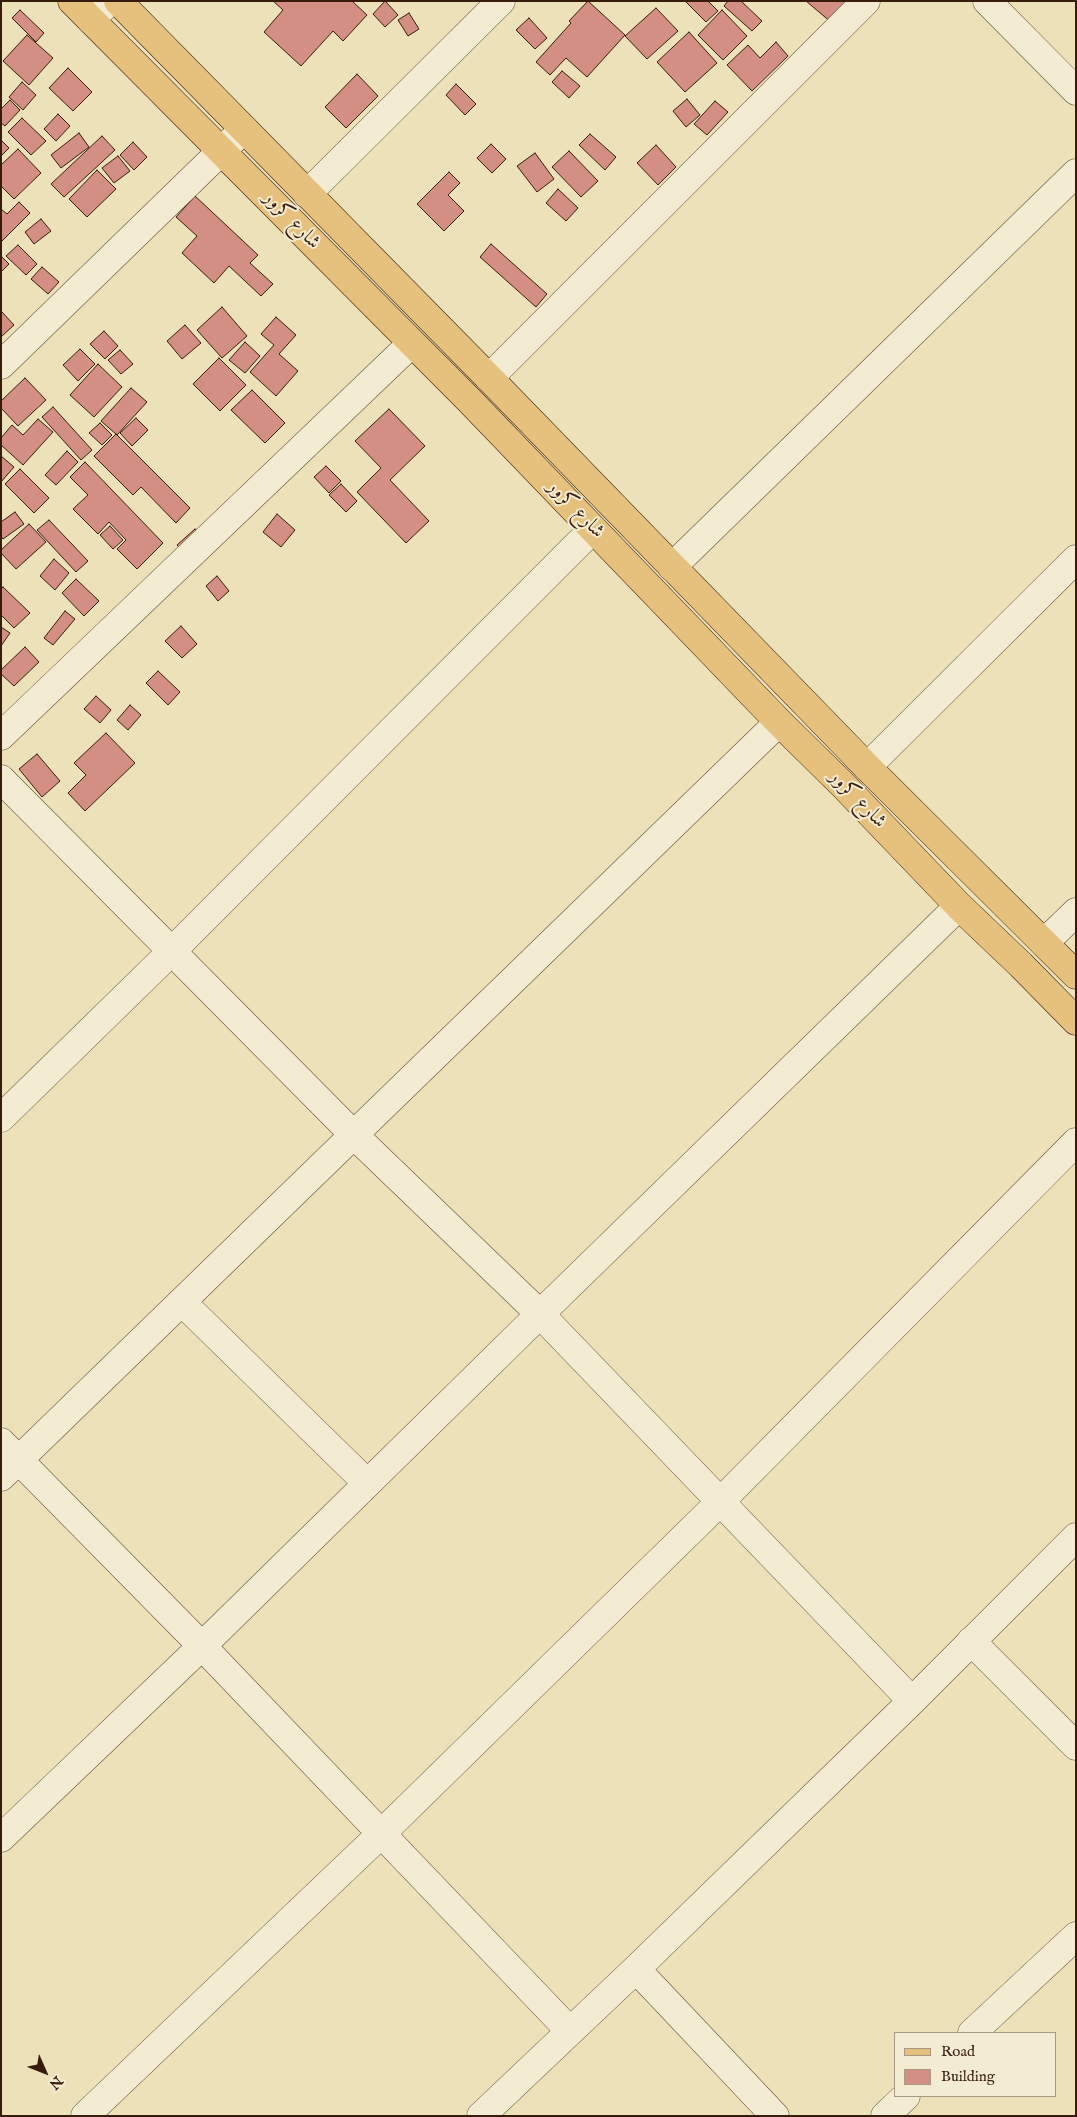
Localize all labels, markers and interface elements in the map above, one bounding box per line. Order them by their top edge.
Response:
street label: شارع كرور [257,187,325,255]
street label: شارع كرور [541,476,609,544]
street label: شارع كرور [823,766,891,834]
legend [894,2032,1057,2097]
text: Road [941,2042,975,2061]
north arrow [20,2047,70,2097]
text: Building [941,2067,995,2086]
text: N [45,2072,66,2093]

